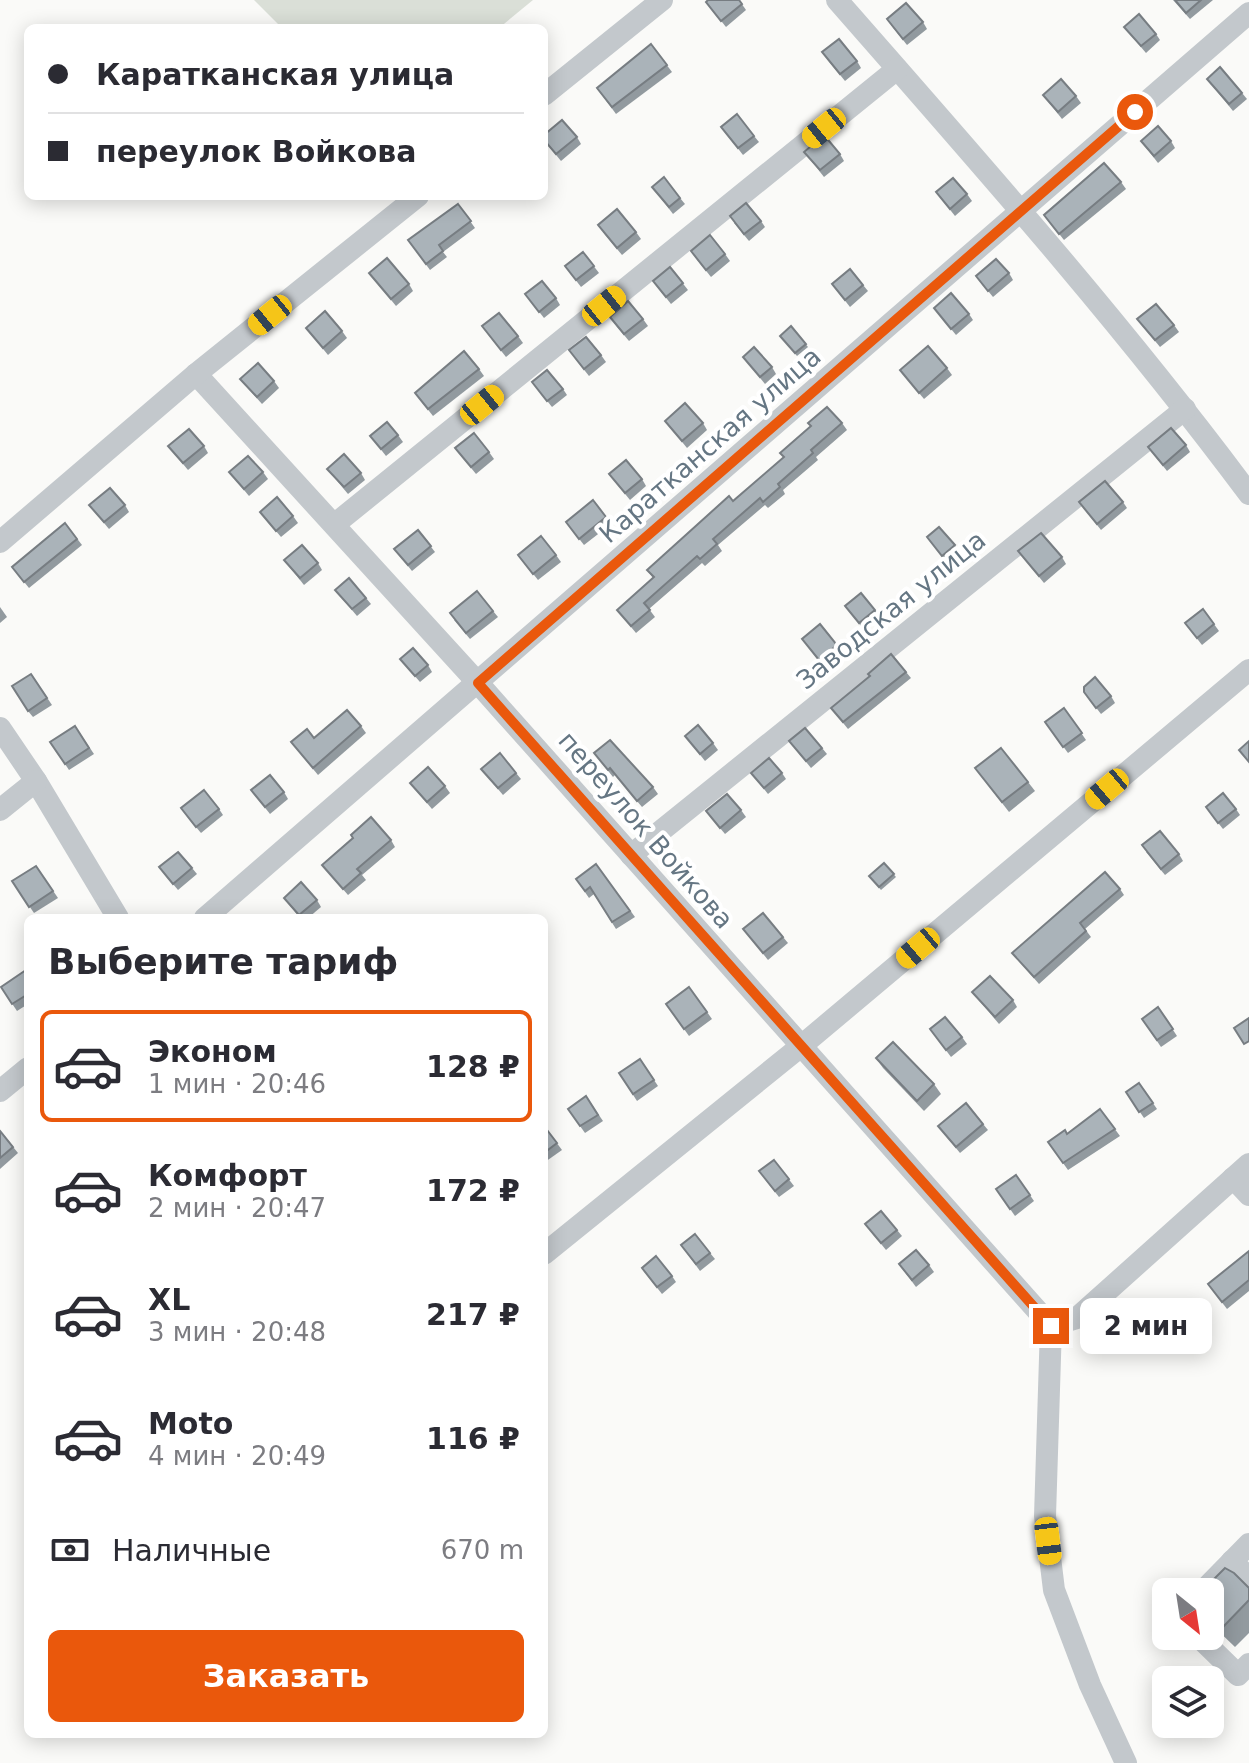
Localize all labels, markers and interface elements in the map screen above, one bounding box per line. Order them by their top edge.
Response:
text: Каратканская улица [96,57,454,92]
route start [1117,94,1153,130]
car [798,104,850,152]
text: переулок Войкова [96,134,417,169]
car [578,282,630,330]
car [244,291,296,339]
street label: Каратканская улица [593,341,827,549]
car [456,381,508,429]
street label: Заводская улица [791,525,991,695]
street label: переулок Войкова [552,725,740,935]
car [1081,764,1133,814]
car [892,923,944,973]
text: Выберите тариф [48,941,398,982]
icon: car [52,1030,124,1102]
text: Эконом [148,1034,277,1069]
text: 128 ₽ [426,1049,520,1084]
text: 1 мин · 20:46 [148,1069,326,1099]
icon: car [52,1154,124,1226]
text: Комфорт [148,1158,307,1193]
text: 172 ₽ [426,1173,520,1208]
text: 2 мин · 20:47 [148,1193,326,1223]
icon: car [52,1278,124,1350]
text: XL [148,1282,190,1317]
text: 217 ₽ [426,1297,520,1332]
callout: 2 мин [1079,1298,1211,1354]
route end [1033,1308,1069,1344]
text: 2 мин [1104,1311,1188,1341]
text: 3 мин · 20:48 [148,1317,326,1347]
icon: car [52,1402,124,1474]
text: Moto [148,1406,233,1441]
text: 116 ₽ [426,1421,520,1456]
text: 4 мин · 20:49 [148,1441,326,1471]
car [1033,1516,1063,1566]
icon: cash [48,1528,92,1572]
text: Наличные [112,1533,271,1568]
text: 670 m [441,1535,524,1565]
north arrow [1152,1578,1224,1650]
map controls [1152,1578,1224,1738]
button: Заказать [48,1630,524,1722]
button: layers [1152,1666,1224,1738]

